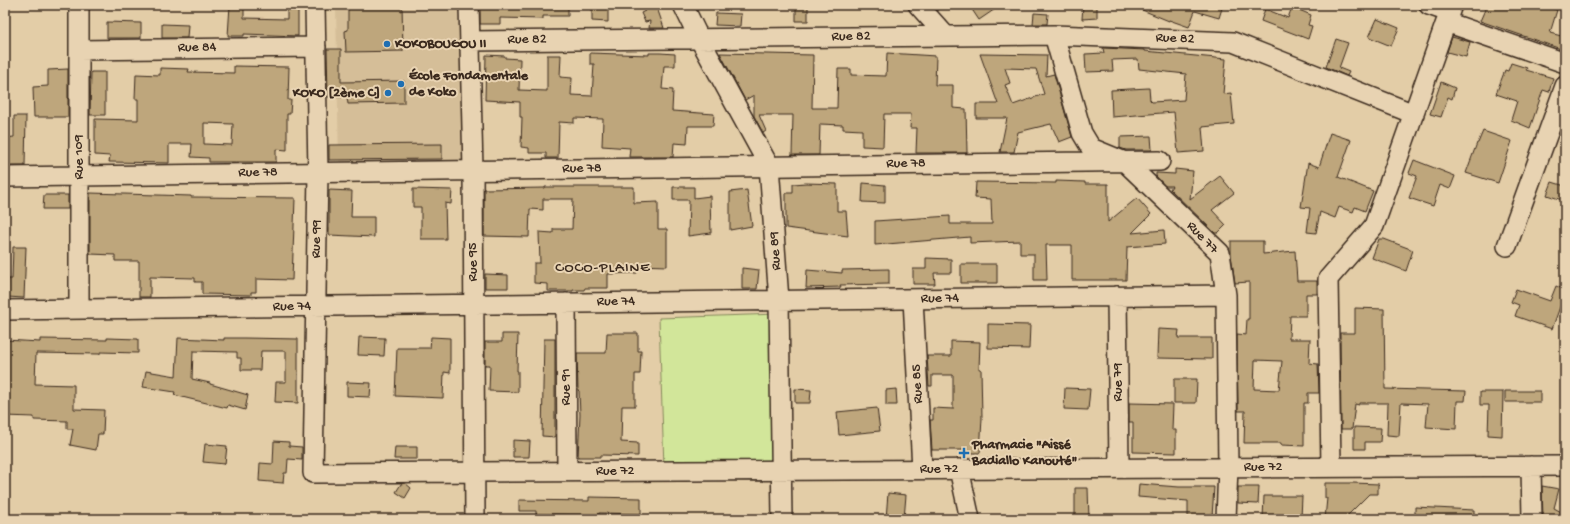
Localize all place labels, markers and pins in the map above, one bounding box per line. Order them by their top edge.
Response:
place label: KOKOBOUGOU II [394,36,486,53]
marker: KOKOBOUGOU II [382,39,392,49]
place label: École Fondamentale de Koko [409,68,529,101]
marker: École Fondamentale de Koko [396,79,406,89]
place label: KOKO [2ème C] [292,85,380,102]
marker: KOKO [2ème C] [383,88,393,98]
place label: Pharmacie "Aissé Badiallo Kanouté" [971,437,1078,470]
marker: Pharmacie "Aissé Badiallo Kanouté" [959,448,969,458]

